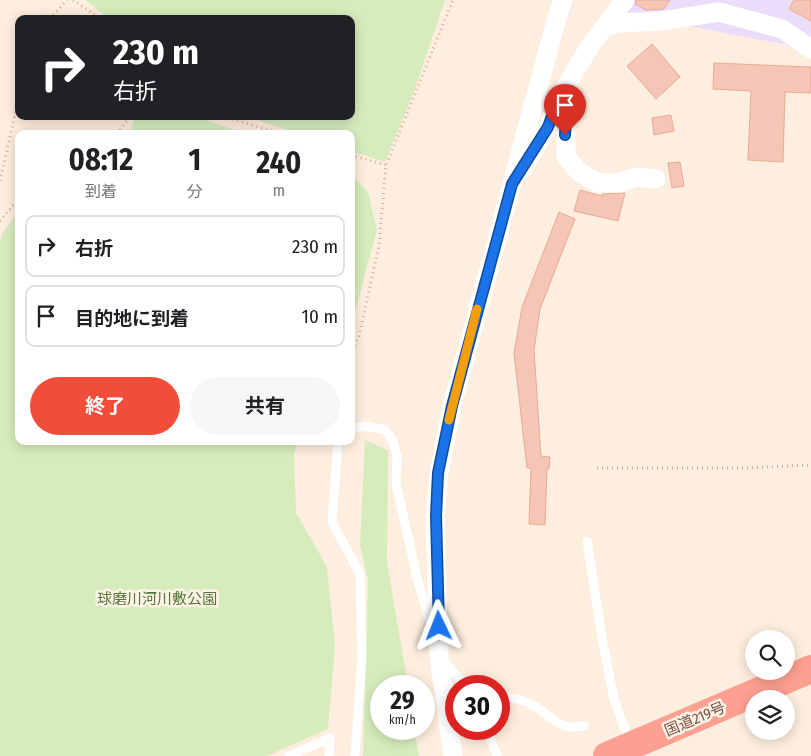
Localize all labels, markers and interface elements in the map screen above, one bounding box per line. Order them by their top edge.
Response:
text: 230 m [113,31,199,73]
icon: right [30,35,95,100]
text: 右折 [113,78,157,105]
pin [544,84,586,135]
icon: arrive [551,91,579,119]
text: 08:12 [69,142,133,178]
text: 1 [188,142,201,178]
text: 240 [256,145,301,181]
text: m [273,181,285,200]
text: 到着 [85,182,117,201]
text: 分 [187,182,203,201]
icon: right [32,232,60,260]
text: 230 m [292,235,338,258]
text: 右折 [75,237,113,260]
icon: arrive [32,302,60,330]
text: 10 m [302,305,338,328]
text: 目的地に到着 [75,307,189,330]
button: 終了 [30,377,180,435]
button: 共有 [190,377,340,435]
park label: 球磨川河川敷公園 [97,590,217,608]
position arrow [412,599,464,651]
map controls [745,630,795,740]
button: search [745,630,795,680]
speed limit sign: 30 [445,675,510,740]
text: 29 [390,686,415,716]
button: layers [745,690,795,740]
street label: 国道219号 [662,698,728,740]
text: km/h [389,713,416,727]

